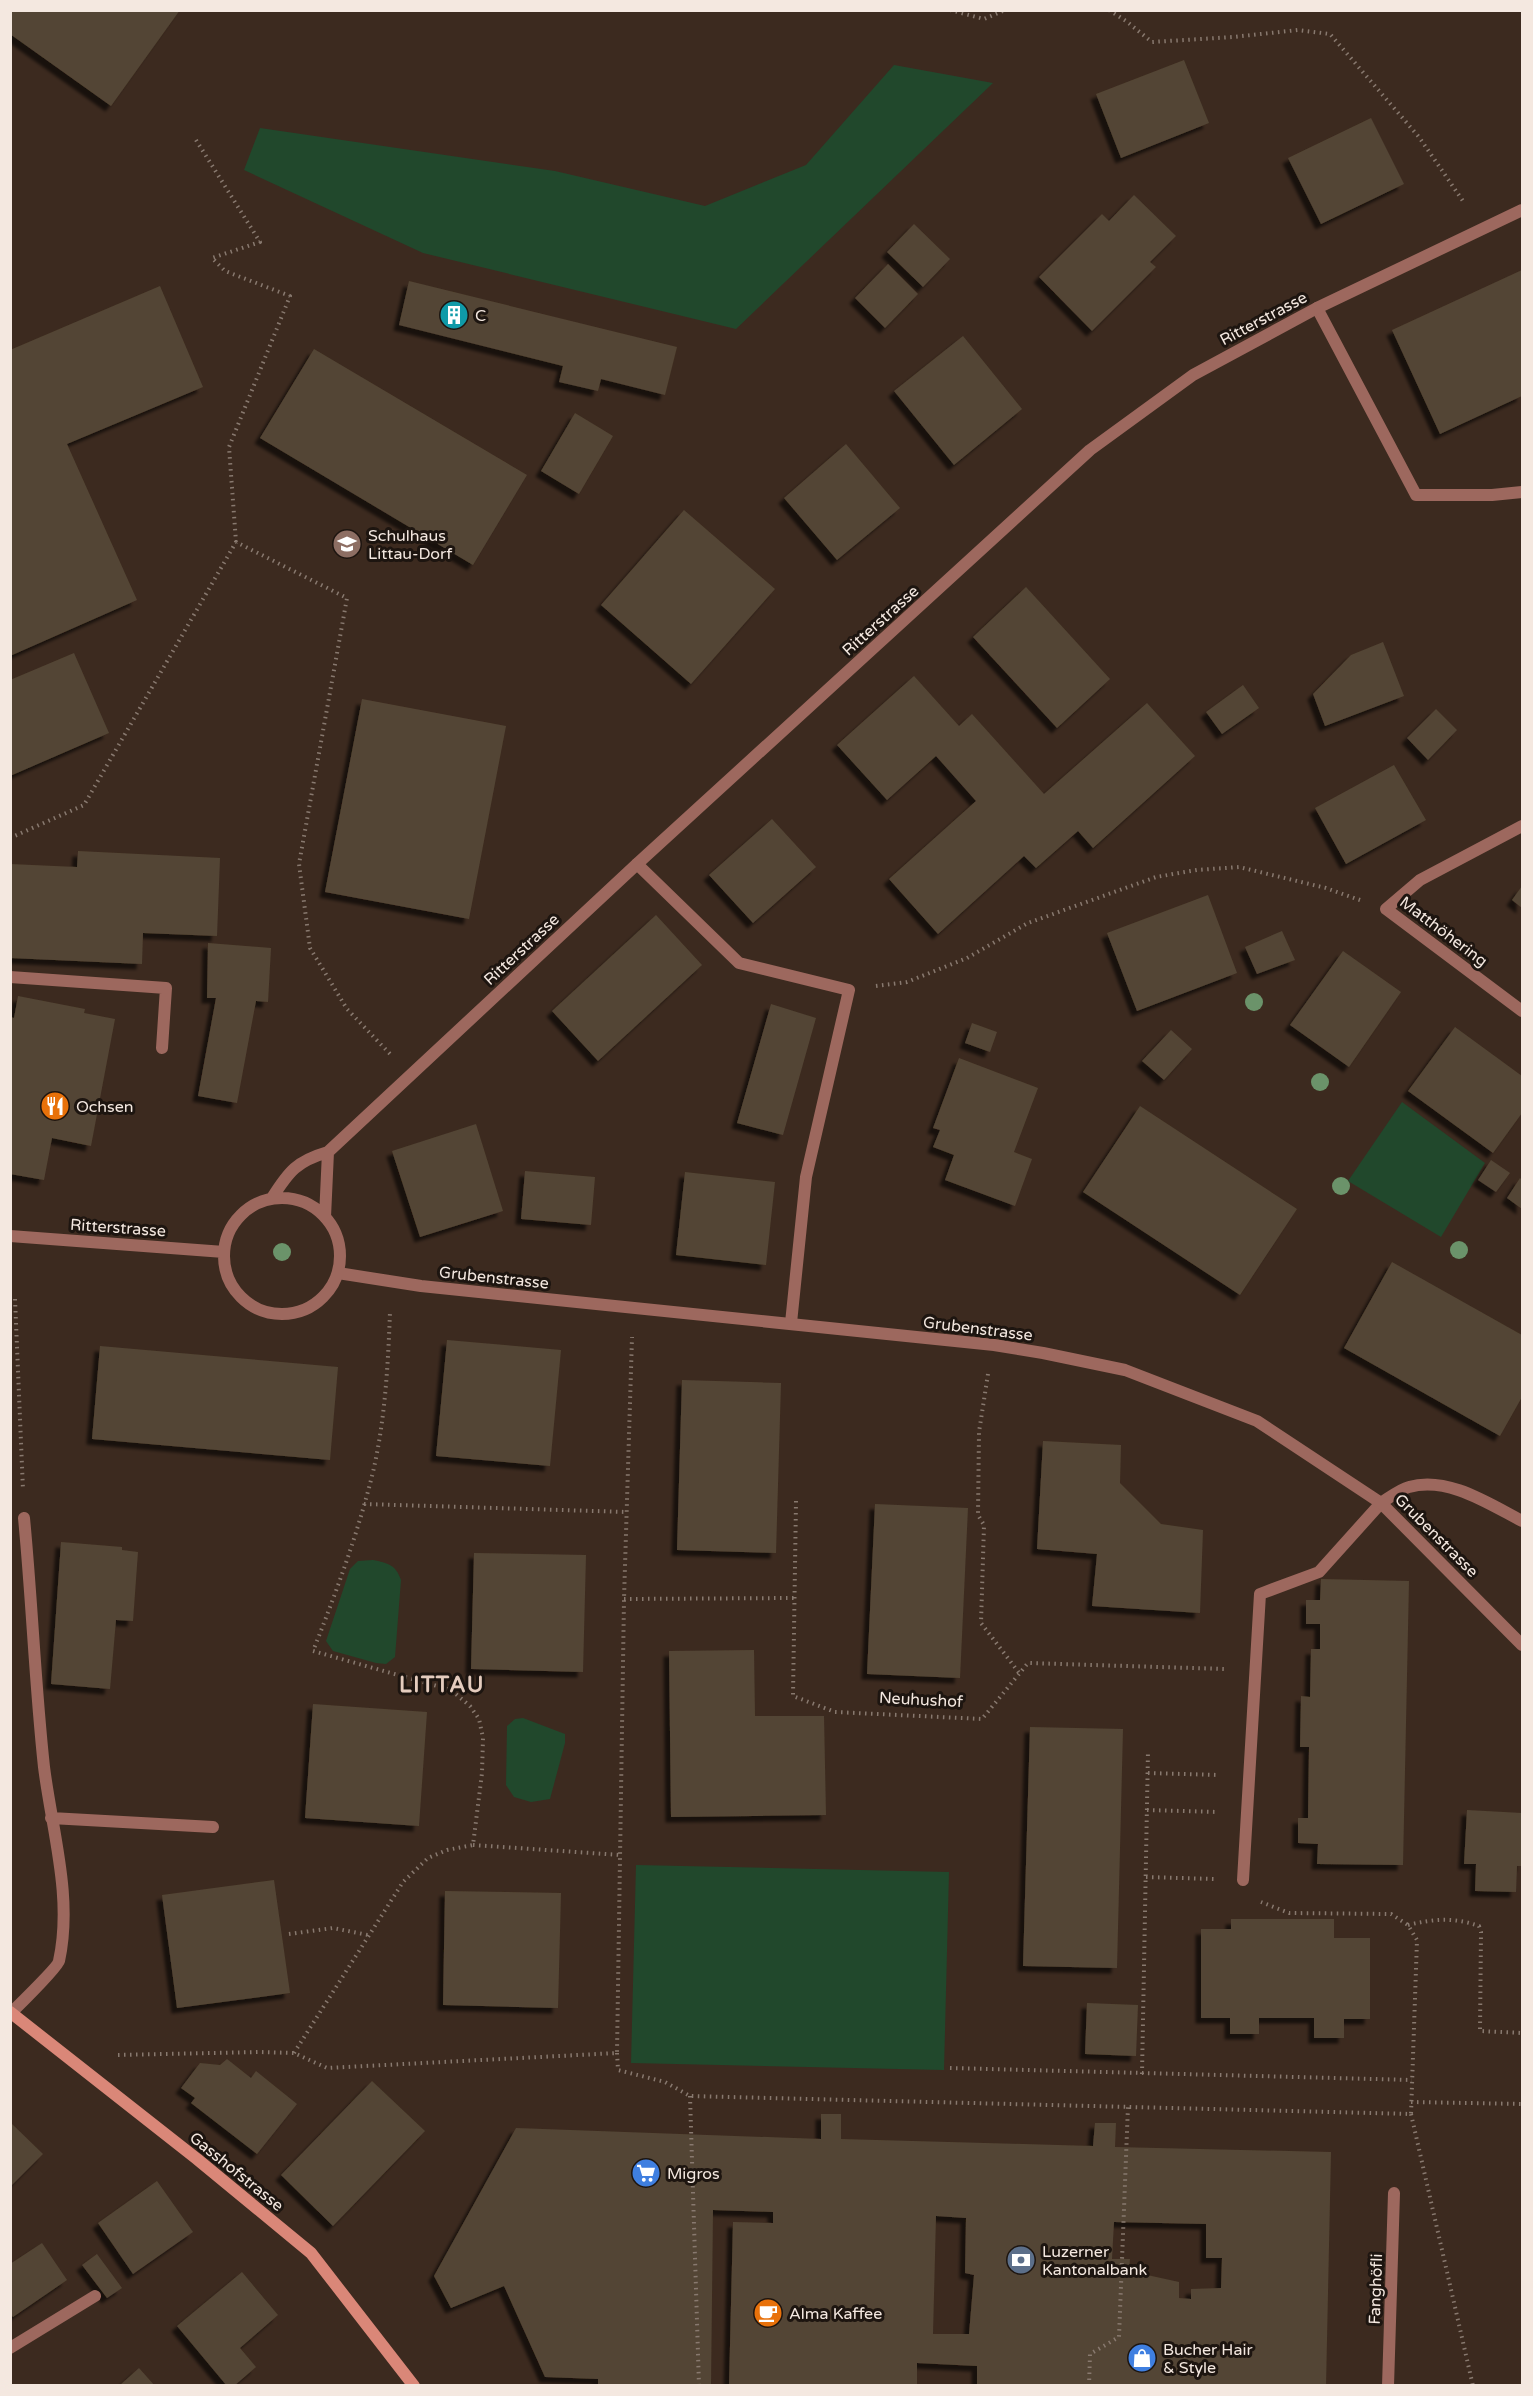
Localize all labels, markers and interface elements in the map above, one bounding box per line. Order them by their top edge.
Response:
street label: Ritterstrasse [1216,288,1311,350]
building icon: C [438,299,470,331]
place label: C [475,306,486,326]
place label: Schulhaus Littau-Dorf [368,526,453,564]
school or university icon: Schulhaus Littau-Dorf [331,528,363,560]
street label: Ritterstrasse [838,581,923,660]
street label: Matthöhering [1396,892,1491,971]
street label: Ritterstrasse [480,910,564,990]
restaurant icon: Ochsen [39,1090,71,1122]
place label: Ochsen [76,1097,133,1117]
street label: Ritterstrasse [69,1215,166,1241]
street label: Grubenstrasse [438,1262,550,1294]
street label: Grubenstrasse [922,1312,1034,1346]
street label: Grubenstrasse [1390,1490,1482,1582]
district label: LITTAU [399,1672,485,1698]
street label: Neuhushof [878,1688,964,1712]
street label: Gasshofstrasse [185,2128,287,2216]
supermarket icon: Migros [630,2157,662,2189]
place label: Migros [667,2164,720,2184]
place label: Luzerner Kantonalbank [1042,2242,1148,2280]
bank icon: Luzerner Kantonalbank [1005,2244,1037,2276]
street label: Fanghöfli [1365,2253,1387,2325]
cafe icon: Alma Kaffee [752,2297,784,2329]
place label: Alma Kaffee [789,2304,882,2324]
place label: Bucher Hair & Style [1163,2340,1253,2378]
shop icon: Bucher Hair & Style [1126,2342,1158,2374]

